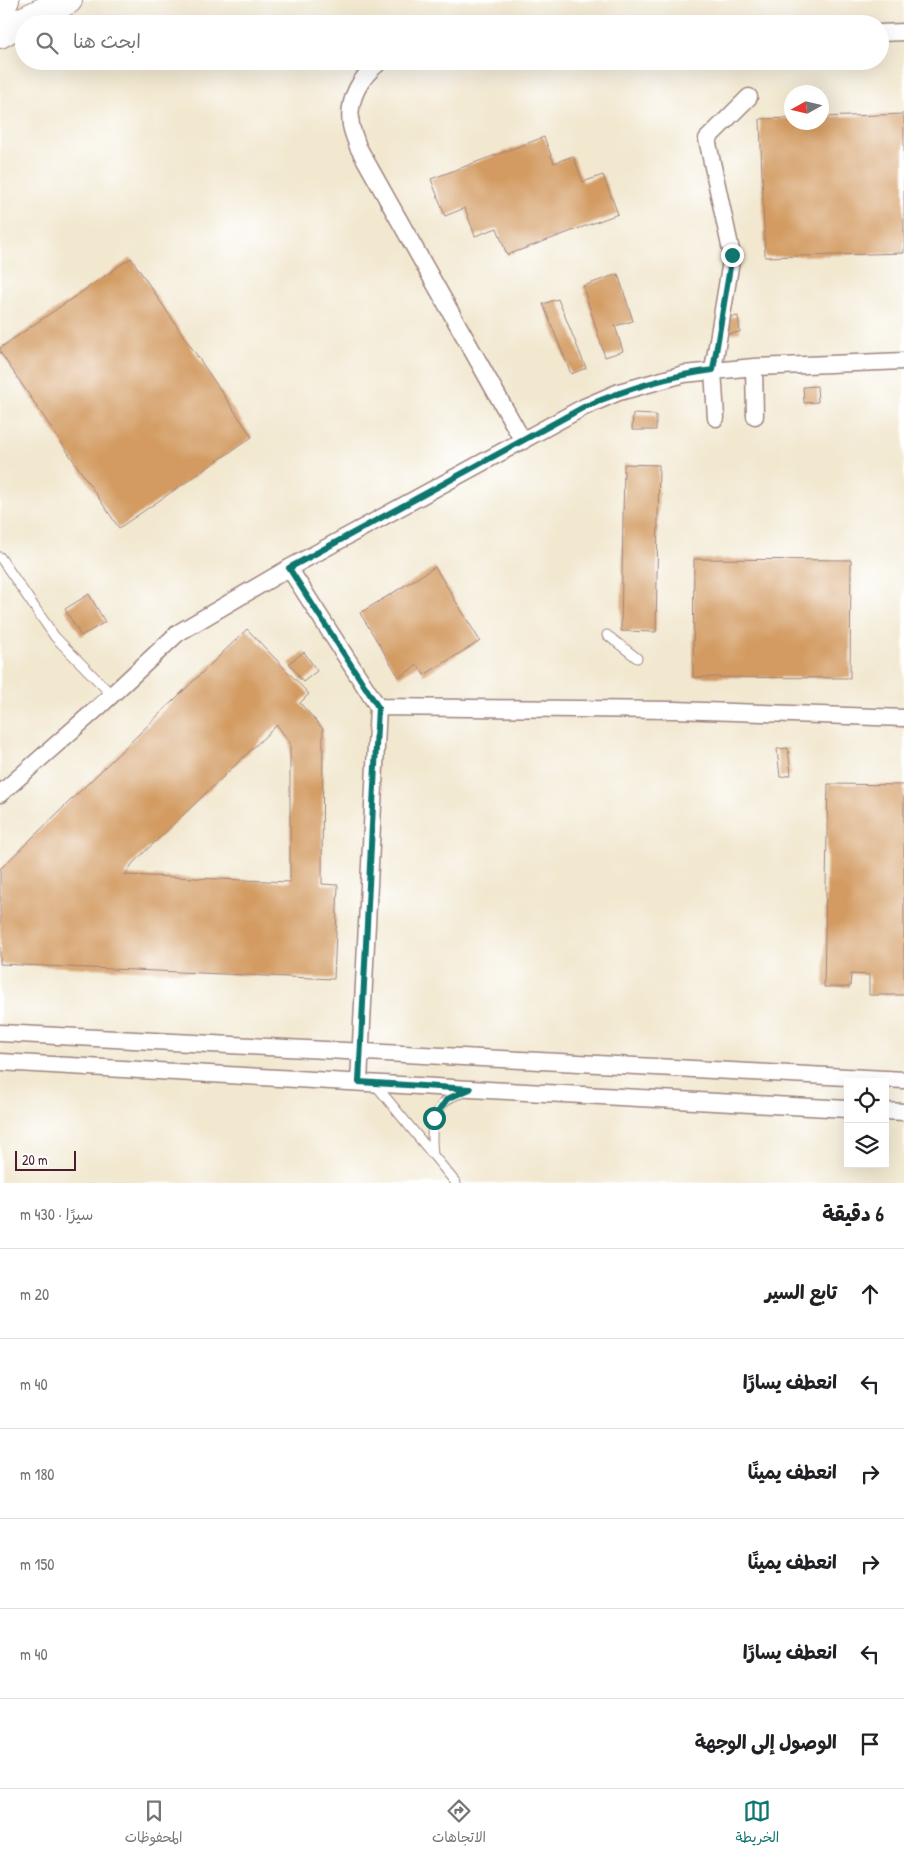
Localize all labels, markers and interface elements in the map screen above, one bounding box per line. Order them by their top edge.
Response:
search box [15,15,889,70]
text: ابحث هنا [73,28,141,54]
icon: search [33,29,61,57]
north arrow [784,85,829,130]
route end [721,244,744,267]
map controls [844,1078,889,1168]
button: locate [844,1078,889,1123]
route start [423,1107,446,1130]
button: layers [844,1123,889,1168]
scale bar [15,1148,76,1171]
text: 20 m [22,1150,48,1169]
text: 6 دقيقة [822,1199,884,1228]
text: سيرًا · 430 m [20,1203,93,1225]
text: تابع السير [765,1279,837,1305]
icon: ahead [856,1280,884,1308]
text: 20 m [20,1283,49,1305]
text: انعطف يسارًا [743,1369,837,1395]
icon: left [856,1370,884,1398]
text: 40 m [20,1373,48,1395]
text: انعطف يمينًا [748,1459,837,1485]
icon: right [856,1460,884,1488]
text: 180 m [20,1463,54,1485]
text: انعطف يمينًا [748,1549,837,1575]
icon: right [856,1550,884,1578]
text: 150 m [20,1553,54,1575]
text: انعطف يسارًا [743,1639,837,1665]
icon: left [856,1640,884,1668]
text: 40 m [20,1643,48,1665]
text: الوصول إلى الوجهة [695,1729,837,1755]
icon: arrive [856,1730,884,1758]
tab: المحفوظات [125,1797,182,1850]
tab: الاتجاهات [432,1797,486,1850]
tab: الخريطة [736,1797,779,1850]

